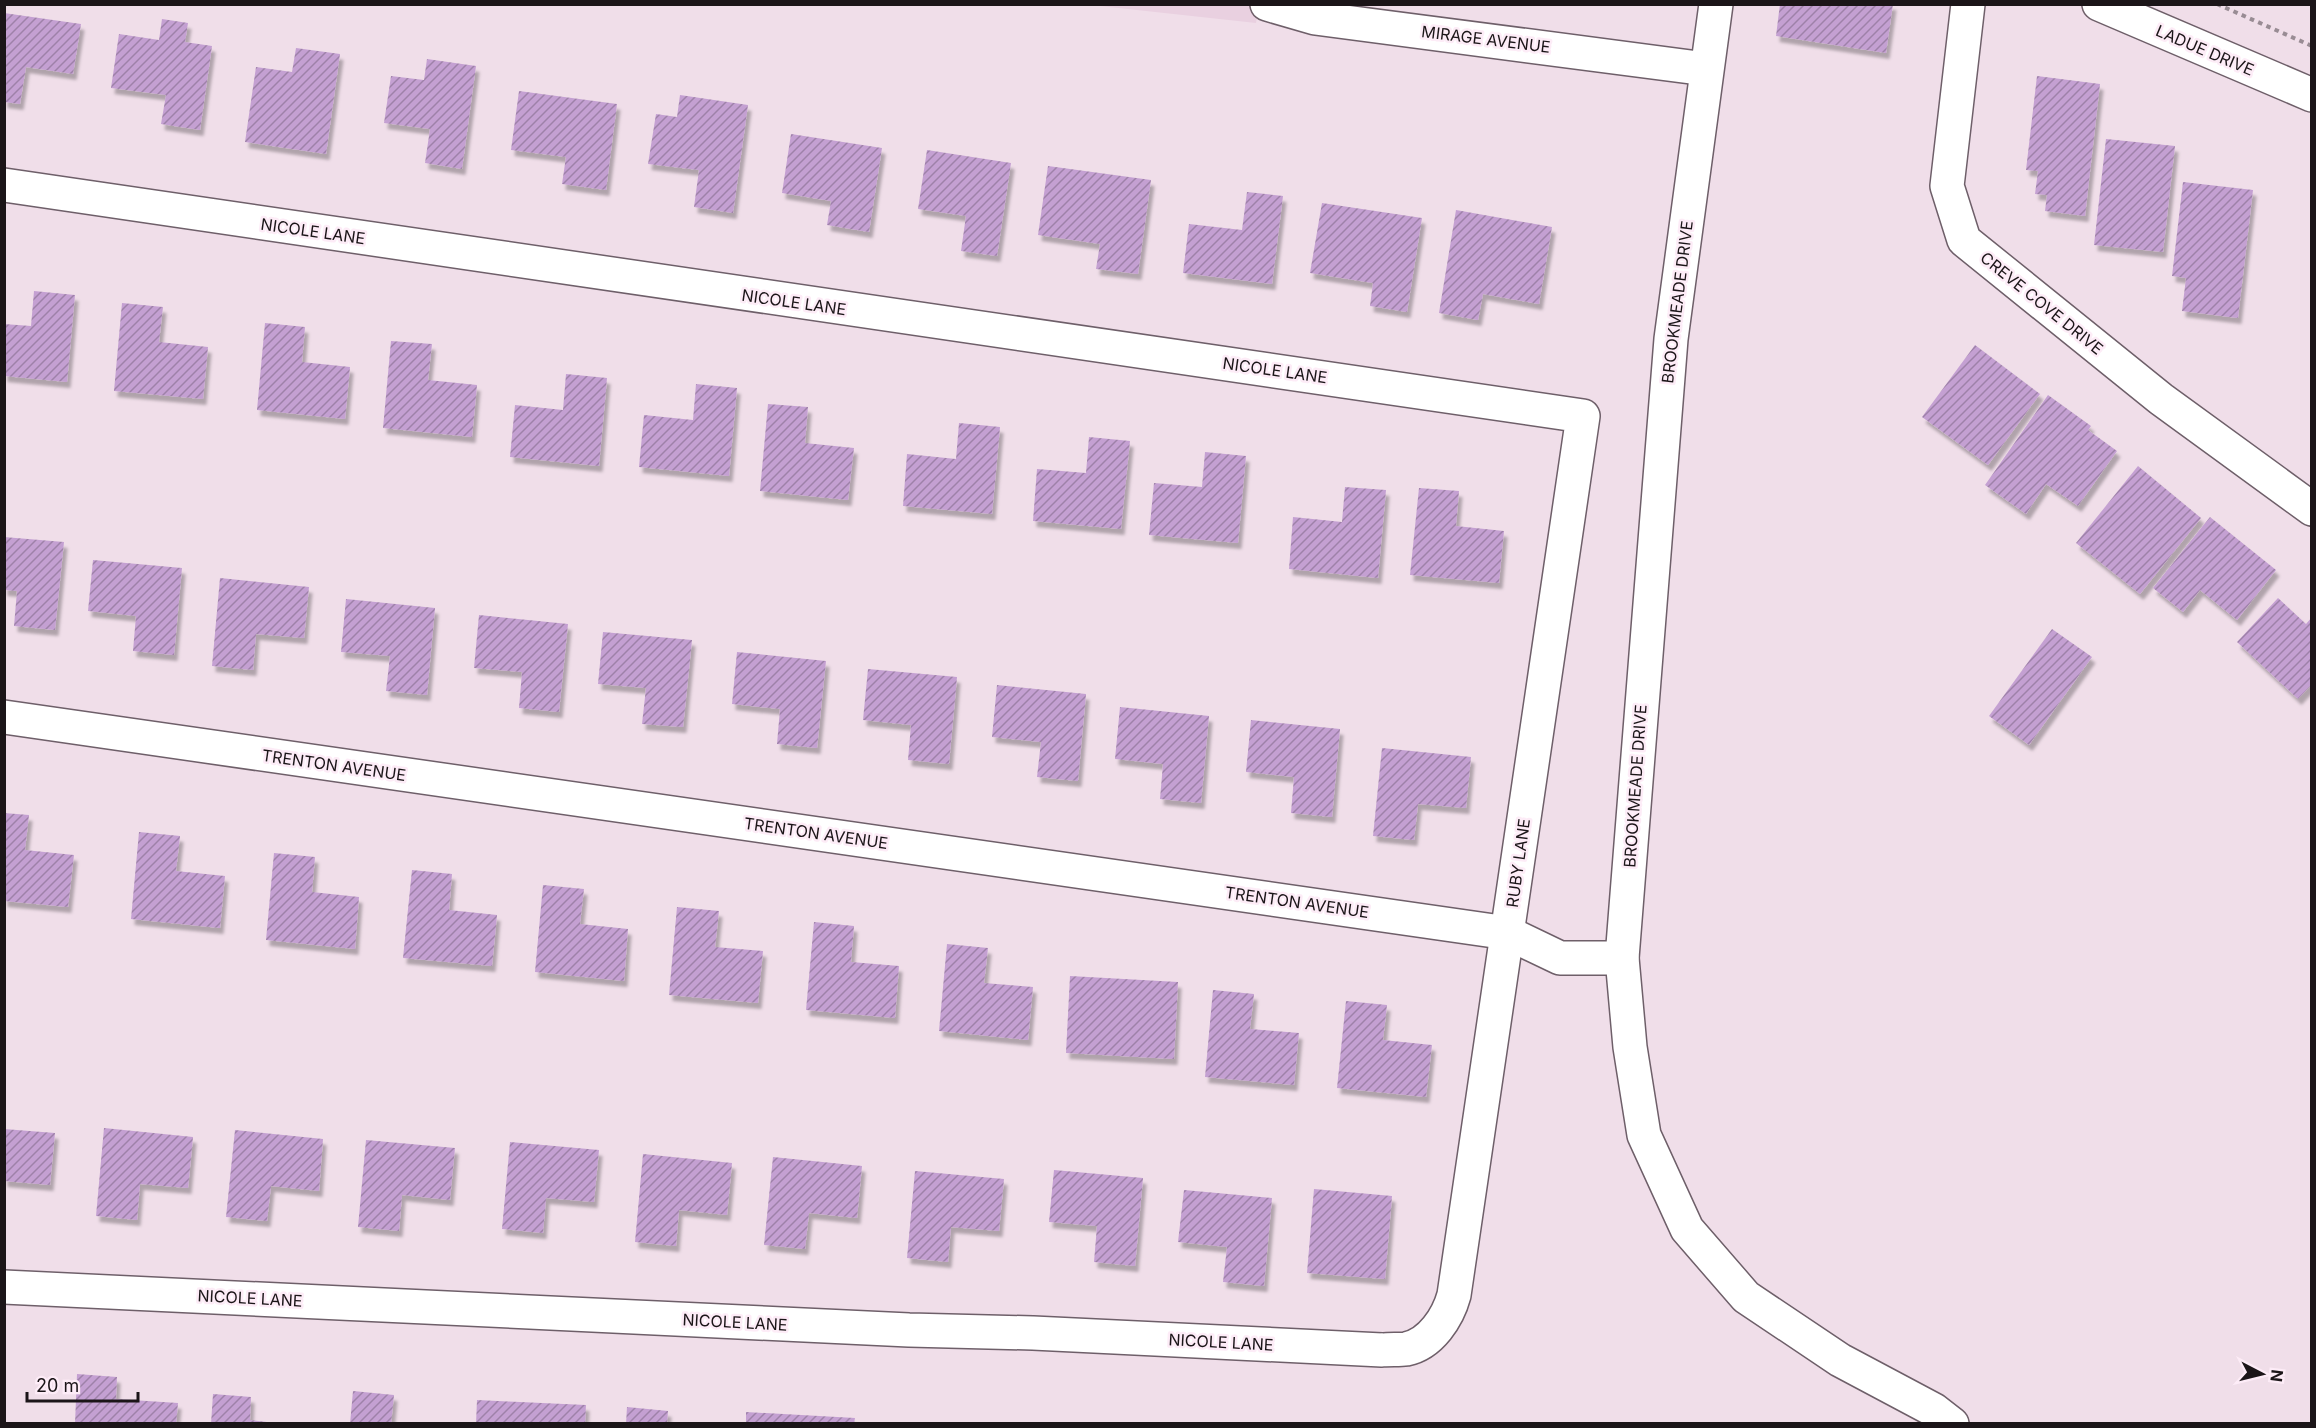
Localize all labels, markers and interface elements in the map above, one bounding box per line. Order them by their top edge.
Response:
street label: LADUE DRIVE [2153,20,2257,80]
street label: MIRAGE AVENUE [1420,21,1552,57]
street label: NICOLE LANE [260,214,366,248]
street label: BROOKMEADE DRIVE [1657,220,1697,384]
street label: CREVE COVE DRIVE [1977,247,2107,359]
street label: NICOLE LANE [741,285,847,319]
street label: NICOLE LANE [1222,353,1328,387]
street label: BROOKMEADE DRIVE [1619,704,1651,868]
street label: TRENTON AVENUE [261,745,407,785]
street label: TRENTON AVENUE [743,813,889,853]
street label: RUBY LANE [1502,817,1534,909]
street label: TRENTON AVENUE [1224,882,1370,922]
street label: NICOLE LANE [197,1285,303,1311]
street label: NICOLE LANE [682,1309,788,1335]
street label: NICOLE LANE [1168,1329,1274,1355]
north arrow [2232,1344,2292,1404]
scale bar [27,1365,138,1403]
text: N [2266,1369,2288,1383]
text: 20 m [36,1375,79,1396]

